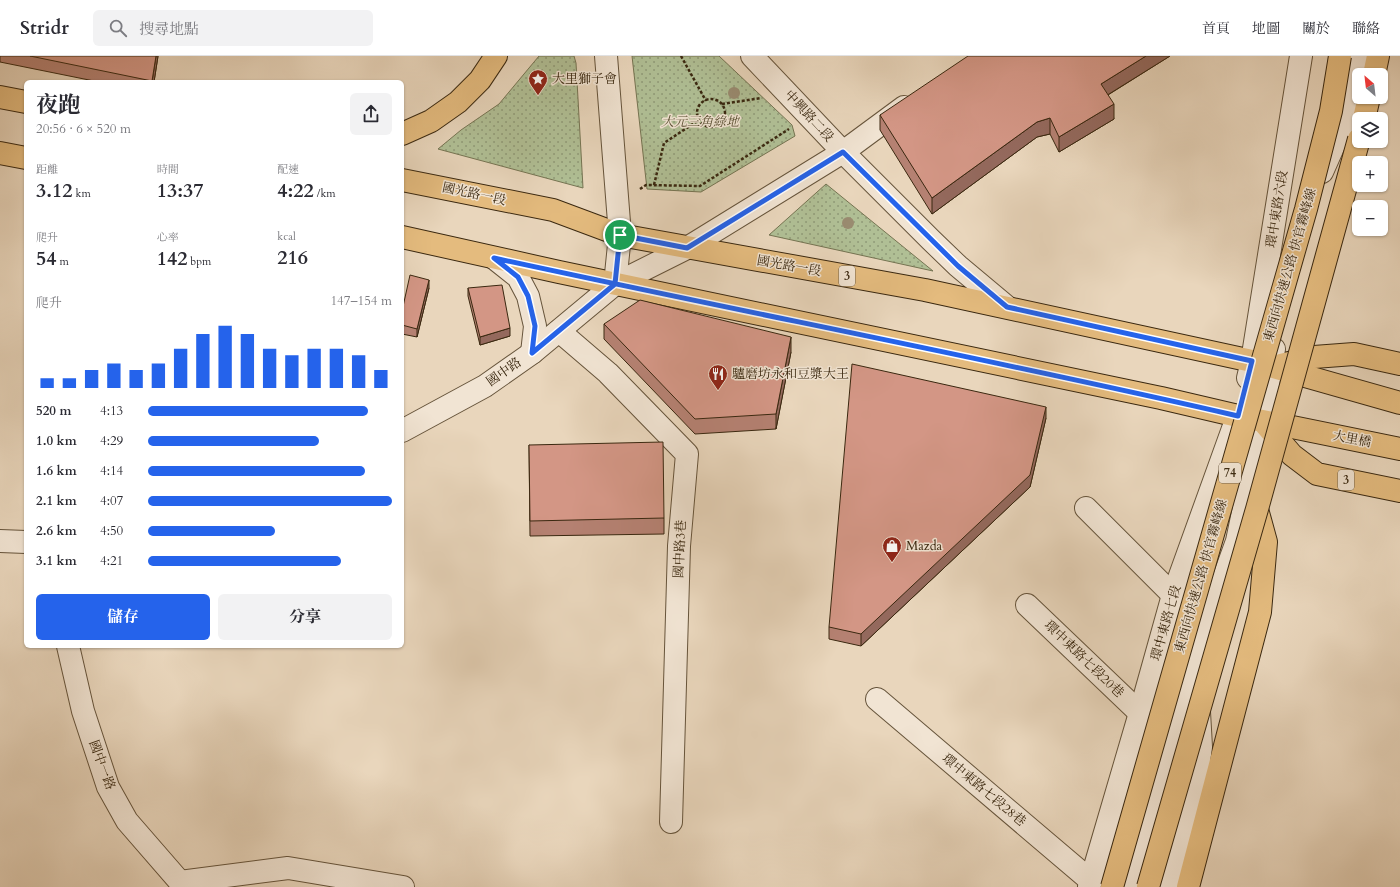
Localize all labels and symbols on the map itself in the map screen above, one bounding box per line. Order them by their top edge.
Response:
place icon: 大里獅子會 [527,68,549,96]
north arrow [1352,68,1388,104]
place label: 大里獅子會 [552,70,617,88]
street label: 中興路二段 [780,86,838,146]
park label: 大元三角綠地 [661,113,741,131]
street label: 環中東路六段 [1262,169,1292,249]
street label: 國光路一段 [440,178,508,210]
street label: 東西向快速公路 快官霧峰線 [1259,186,1321,344]
pin [603,218,637,252]
street label: 國光路一段 [755,251,823,281]
road number: 3 [839,266,855,286]
street label: 國中路 [483,353,525,391]
restaurant icon: 驢磨坊永和豆漿大王 [707,363,729,391]
place label: 驢磨坊永和豆漿大王 [732,365,849,383]
street label: 大里橋 [1331,426,1373,452]
road number: 74 [1219,463,1241,483]
road number: 3 [1338,470,1354,490]
street label: 東西向快速公路 快官霧峰線 [1170,497,1232,655]
street label: 國中路3巷 [669,519,691,579]
shop icon: Mazda [881,535,903,563]
place label: Mazda [906,537,943,555]
street label: 環中東路七段 [1147,583,1185,663]
street label: 環中東路七段20巷 [1040,616,1128,702]
street label: 國中一路 [85,737,119,793]
street label: 環中東路七段28巷 [938,750,1030,830]

